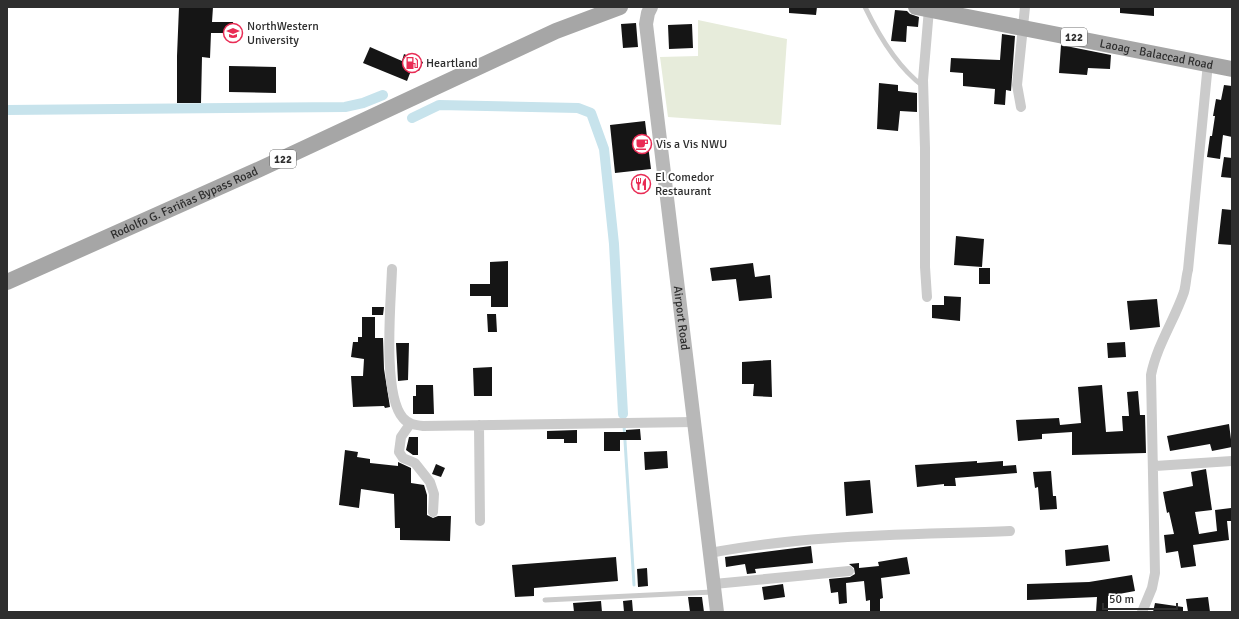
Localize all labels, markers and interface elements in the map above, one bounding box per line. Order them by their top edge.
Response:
place label: NorthWestern University [247,19,319,48]
school or university icon: NorthWestern University [222,22,244,44]
road number: 122 [1061,28,1087,46]
street label: Laoag - Balaccad Road [1098,36,1214,73]
fuel station icon: Heartland [401,52,423,74]
place label: Heartland [426,56,478,71]
cafe icon: Vis a Vis NWU [631,133,653,155]
place label: Vis a Vis NWU [656,137,727,152]
road number: 122 [270,150,296,168]
street label: Rodolfo G. Fariñas Bypass Road [108,164,261,243]
place label: El Comedor Restaurant [655,170,715,199]
restaurant icon: El Comedor Restaurant [630,173,652,195]
street label: Airport Road [670,285,692,351]
scale bar [1103,585,1177,611]
text: 50 m [1109,592,1134,607]

